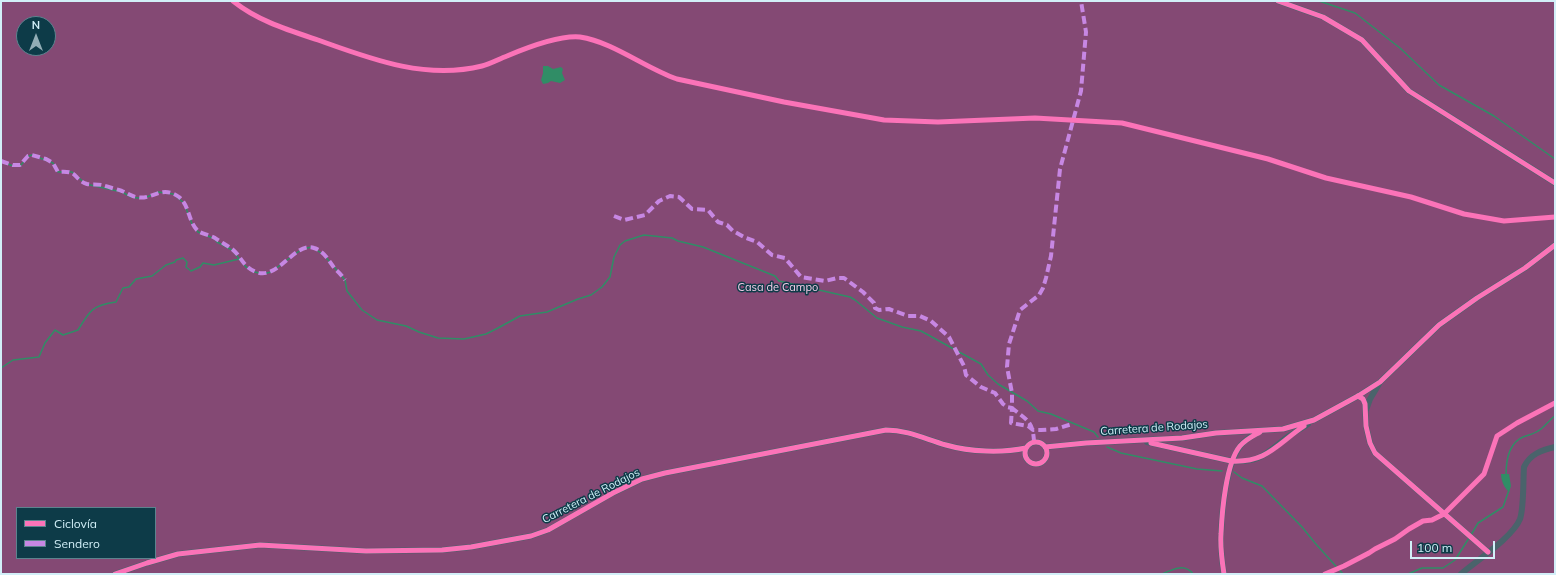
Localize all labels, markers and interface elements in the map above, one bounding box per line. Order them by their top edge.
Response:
north arrow [16,16,56,56]
text: N [32,18,40,32]
park label: Casa de Campo [738,281,818,295]
street label: Carretera de Rodajos [1100,418,1208,438]
street label: Carretera de Rodajos [540,466,642,526]
legend [16,507,156,559]
text: Ciclovía [54,516,97,531]
scale bar [1412,533,1497,559]
text: Sendero [54,536,100,551]
text: 100 m [1417,540,1452,555]

